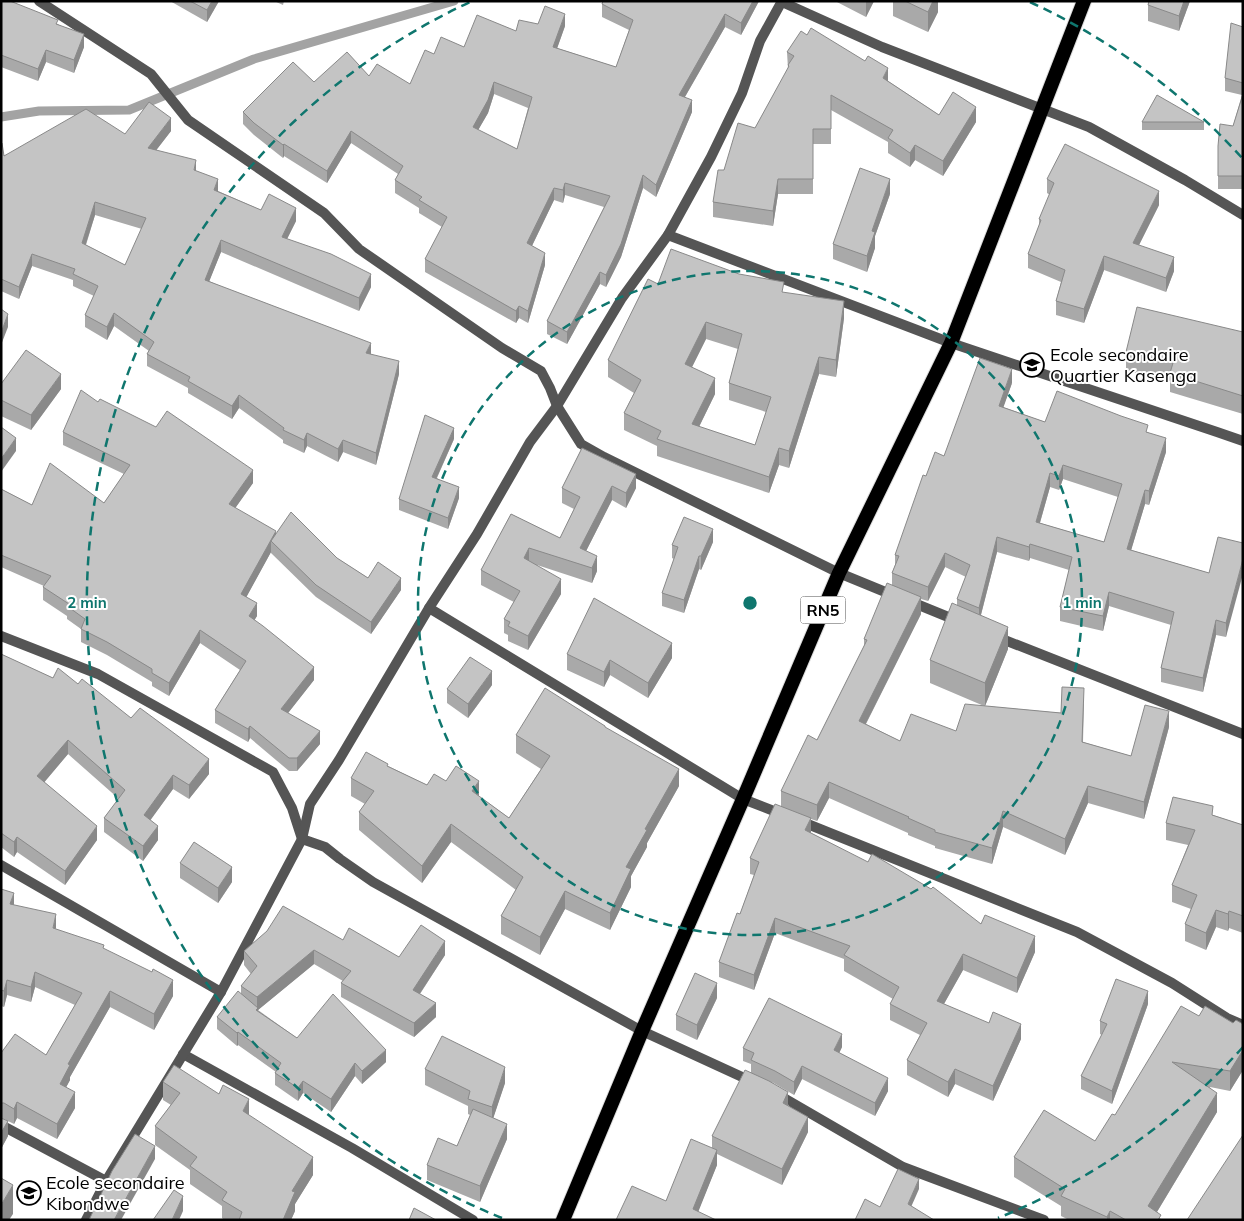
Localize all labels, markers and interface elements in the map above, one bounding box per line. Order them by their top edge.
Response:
place label: Ecole secondaire Quartier Kasenga [1050,343,1197,387]
school or university icon: Ecole secondaire Quartier Kasenga [1019,352,1045,378]
text: 2 min [67,593,107,612]
text: 1 min [1062,593,1102,612]
centre of rings [741,594,759,612]
road number: RN5 [800,596,846,624]
place label: Ecole secondaire Kibondwe [46,1171,185,1215]
school or university icon: Ecole secondaire Kibondwe [16,1180,42,1206]

